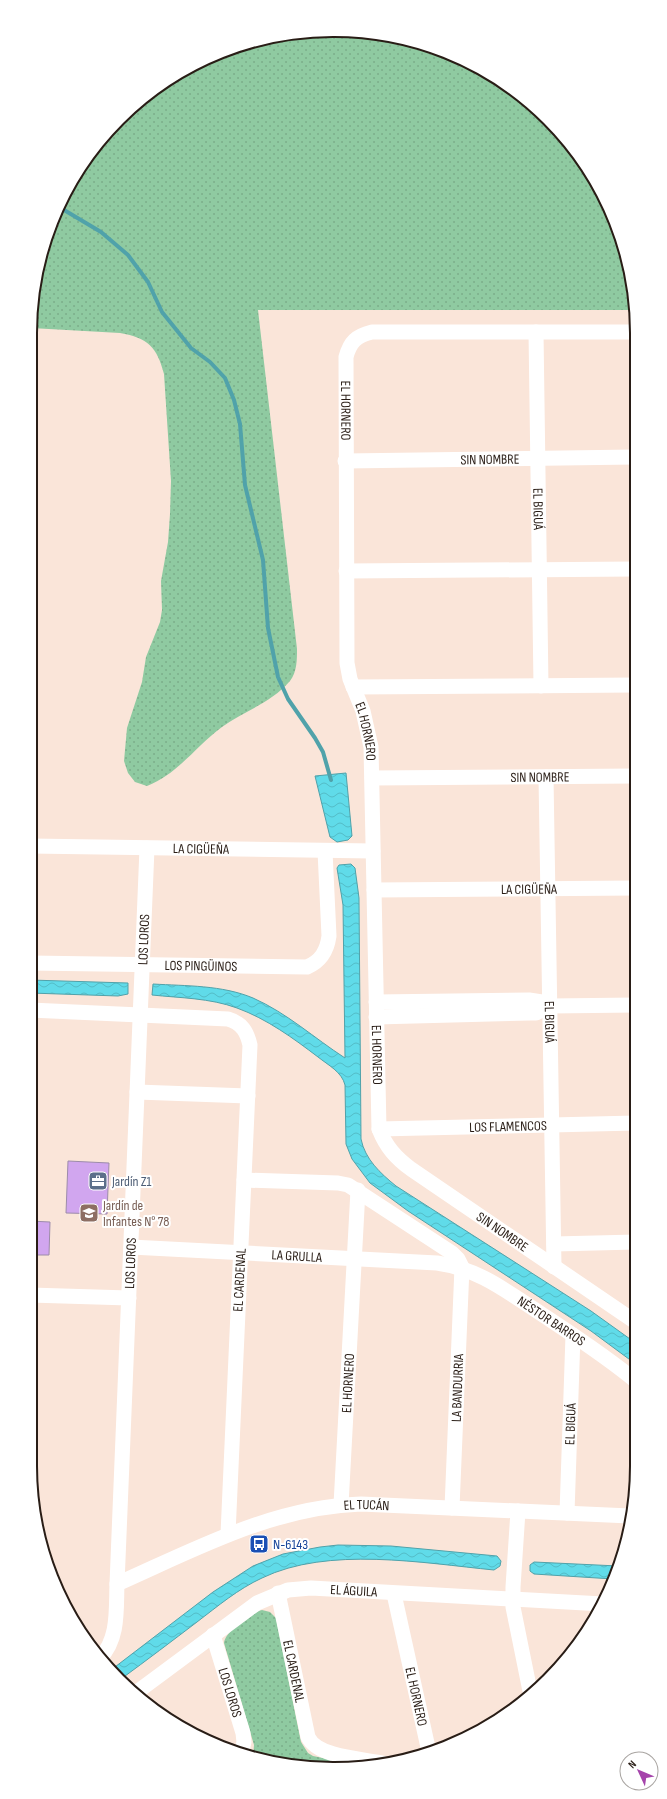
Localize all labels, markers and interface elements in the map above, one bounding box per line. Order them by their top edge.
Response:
street label: EL HORNERO [337,381,354,441]
street label: SIN NOMBRE [460,451,520,468]
street label: EL BIGUÁ [529,488,547,531]
street label: EL HORNERO [351,699,379,761]
street label: SIN NOMBRE [510,768,570,786]
street label: LA CIGÜEÑA [173,840,230,858]
street label: LA CIGÜEÑA [501,881,558,898]
street label: LOS LOROS [134,914,153,965]
street label: LOS PINGÜINOS [165,957,237,975]
street label: EL BIGUÁ [541,1001,558,1044]
street label: EL HORNERO [368,1025,386,1085]
street label: LOS FLAMENCOS [469,1117,547,1136]
office icon: Jardín Z1 [87,1170,109,1192]
place label: Jardín Z1 [111,1173,152,1190]
place label: Jardín de Infantes N° 78 [102,1197,169,1230]
school or university icon: Jardín de Infantes N° 78 [78,1202,100,1224]
street label: SIN NOMBRE [473,1208,532,1256]
street label: LOS LOROS [121,1237,140,1289]
street label: LA GRULLA [271,1246,323,1266]
street label: EL CARDENAL [229,1248,250,1312]
street label: NÉSTOR BARROS [514,1292,588,1350]
street label: EL HORNERO [338,1353,358,1414]
street label: LA BANDURRIA [448,1353,467,1423]
street label: EL BIGUÁ [561,1402,580,1445]
street label: EL TUCÁN [343,1496,390,1514]
bus stop icon: N-6143 [248,1533,270,1555]
place label: N-6143 [273,1536,308,1553]
street label: EL ÁGUILA [330,1581,379,1601]
street label: EL CARDENAL [279,1639,309,1704]
street label: LOS LOROS [214,1666,246,1719]
street label: EL HORNERO [401,1666,431,1728]
north arrow [619,1751,659,1791]
text: N [625,1758,639,1771]

